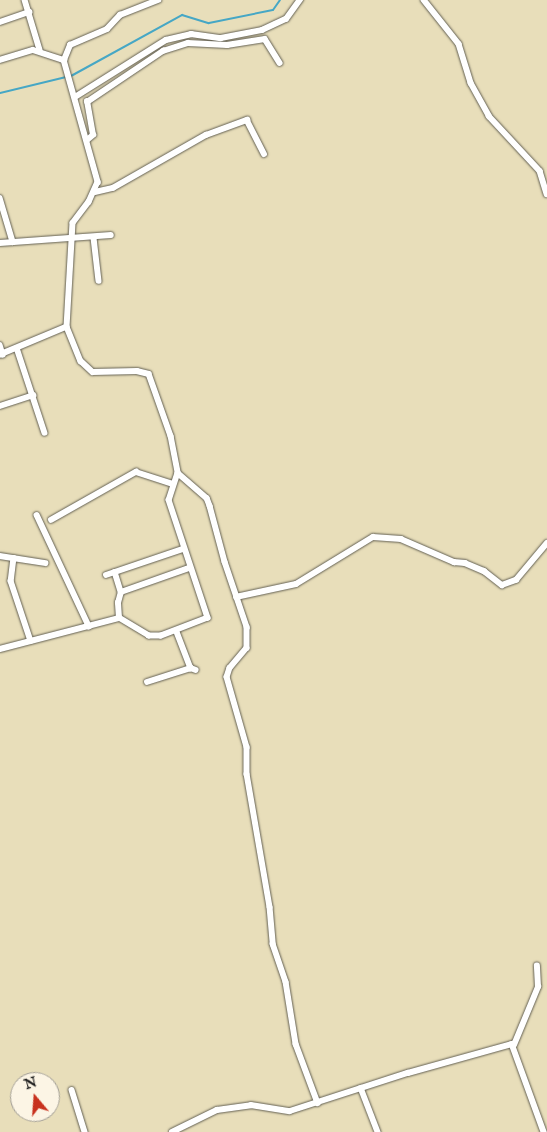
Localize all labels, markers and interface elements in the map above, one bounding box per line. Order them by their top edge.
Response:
north arrow [10,1072,60,1122]
text: N [22,1073,39,1094]

